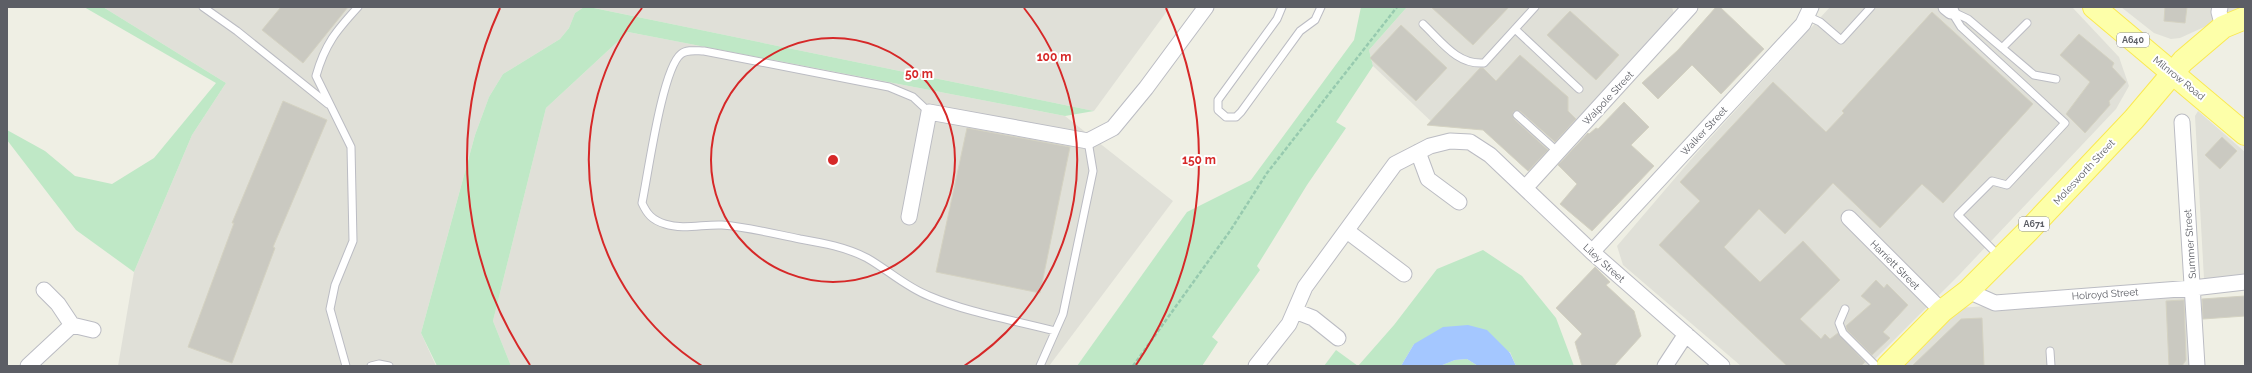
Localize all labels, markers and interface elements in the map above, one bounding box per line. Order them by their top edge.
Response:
road number: A640 [2117,33,2149,47]
text: 100 m [1037,50,1071,64]
street label: Milnrow Road [2151,54,2207,102]
text: 50 m [905,67,933,81]
street label: Walpole Street [1580,69,1636,127]
street label: Walker Street [1679,104,1730,158]
street label: Molesworth Street [2051,137,2117,207]
centre of rings [826,153,840,167]
text: 150 m [1182,153,1216,167]
street label: Summer Street [2182,208,2198,279]
road number: A671 [2019,217,2049,231]
street label: Harriett Street [1868,238,1922,292]
street label: Liley Street [1581,242,1627,285]
street label: Holroyd Street [2071,286,2139,302]

